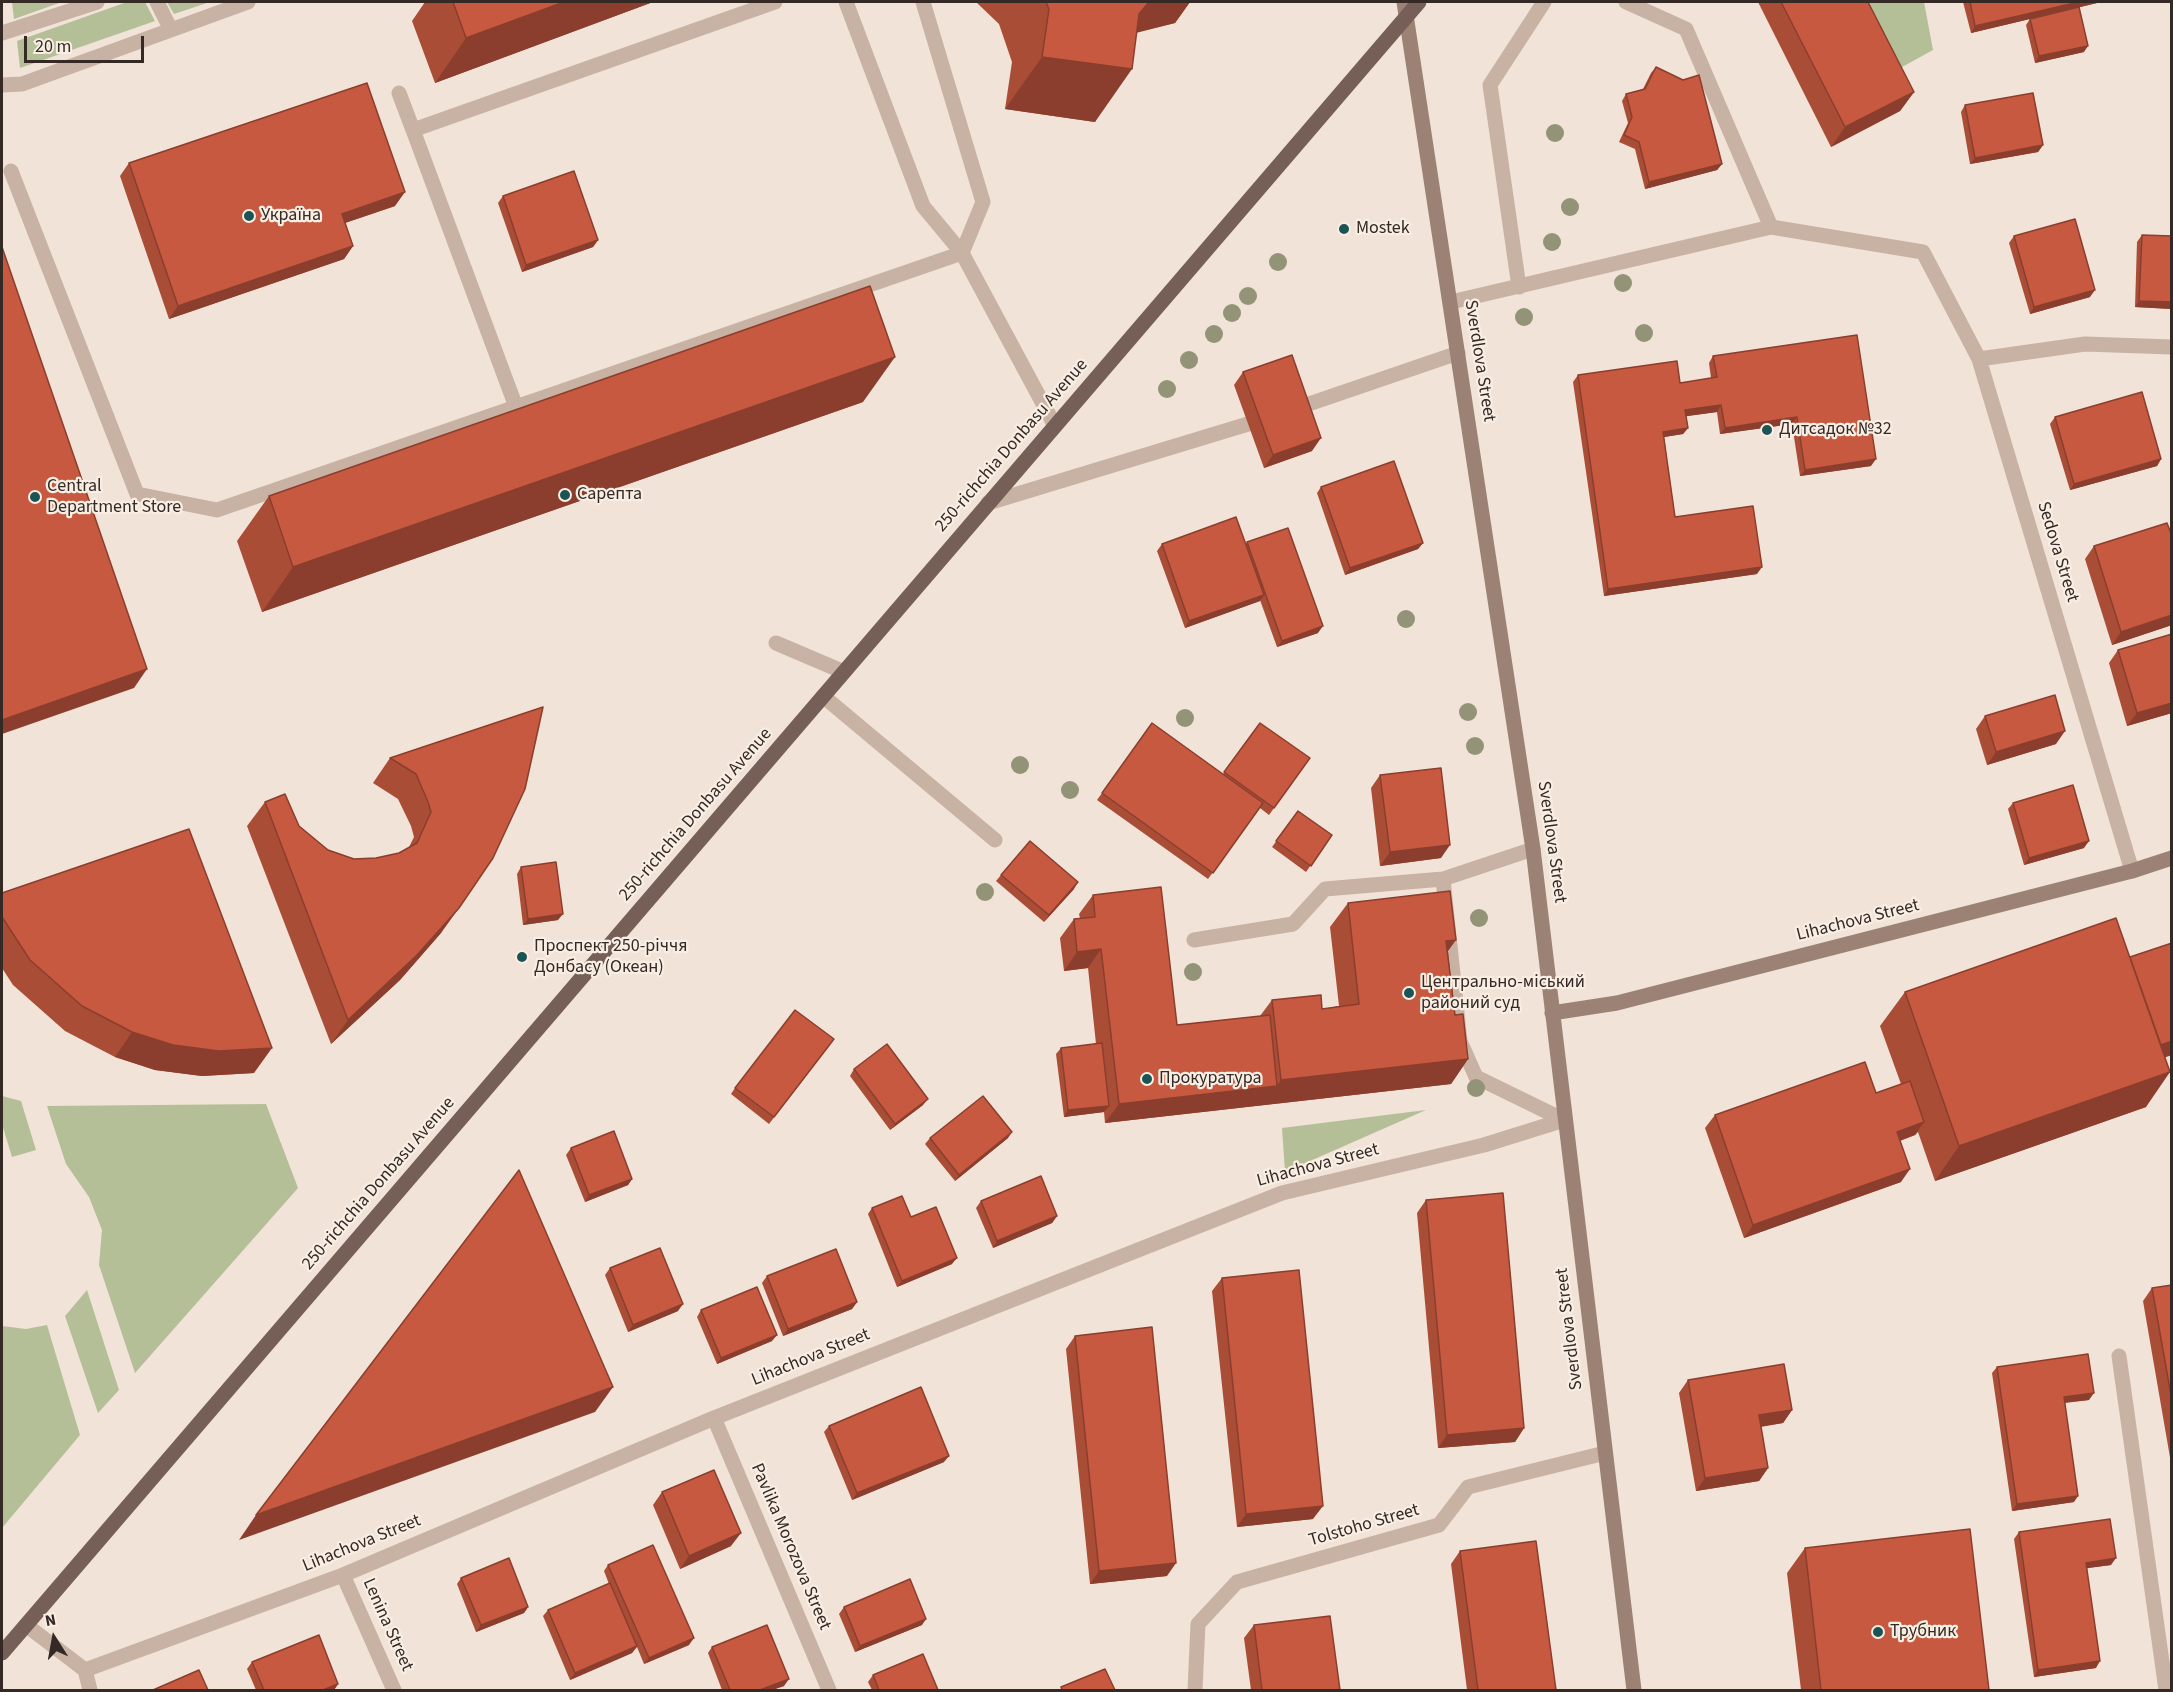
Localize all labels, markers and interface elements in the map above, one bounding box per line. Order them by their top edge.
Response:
scale bar [27,24,147,62]
text: 20 m [35,34,71,59]
place label: Україна [261,205,321,227]
marker: Україна [242,209,256,223]
place label: Mostek [1356,218,1410,240]
marker: Mostek [1337,222,1351,236]
street label: Sverdlova Street [1459,299,1499,423]
street label: 250-richchia Donbasu Avenue [931,355,1093,537]
place label: Дитсадок №32 [1779,419,1892,441]
marker: Дитсадок №32 [1760,423,1774,437]
place label: Central Department Store [47,476,181,518]
place label: Сарепта [577,484,642,506]
marker: Сарепта [558,488,572,502]
marker: Central Department Store [28,490,42,504]
street label: Sedova Street [2031,499,2083,605]
street label: 250-richchia Donbasu Avenue [615,724,777,906]
street label: Sverdlova Street [1532,780,1570,904]
street label: Lihachova Street [1794,895,1922,947]
place label: Проспект 250-річчя Донбасу (Океан) [534,936,687,978]
marker: Проспект 250-річчя Донбасу (Океан) [515,950,529,964]
place label: Центрально-міський районий суд [1421,972,1585,1014]
marker: Центрально-міський районий суд [1402,986,1416,1000]
place label: Прокуратура [1159,1068,1261,1090]
marker: Прокуратура [1140,1072,1154,1086]
street label: 250-richchia Donbasu Avenue [298,1093,460,1275]
street label: Lihachova Street [1255,1139,1381,1193]
street label: Sverdlova Street [1552,1267,1588,1391]
street label: Lihachova Street [749,1324,873,1392]
street label: Pavlika Morozova Street [745,1460,835,1634]
street label: Tolstoho Street [1306,1500,1422,1552]
street label: Lihachova Street [300,1510,424,1578]
street label: Lenina Street [357,1575,417,1675]
north arrow [24,1608,84,1668]
text: N [43,1609,58,1632]
place label: Трубник [1890,1621,1956,1643]
marker: Трубник [1871,1625,1885,1639]

